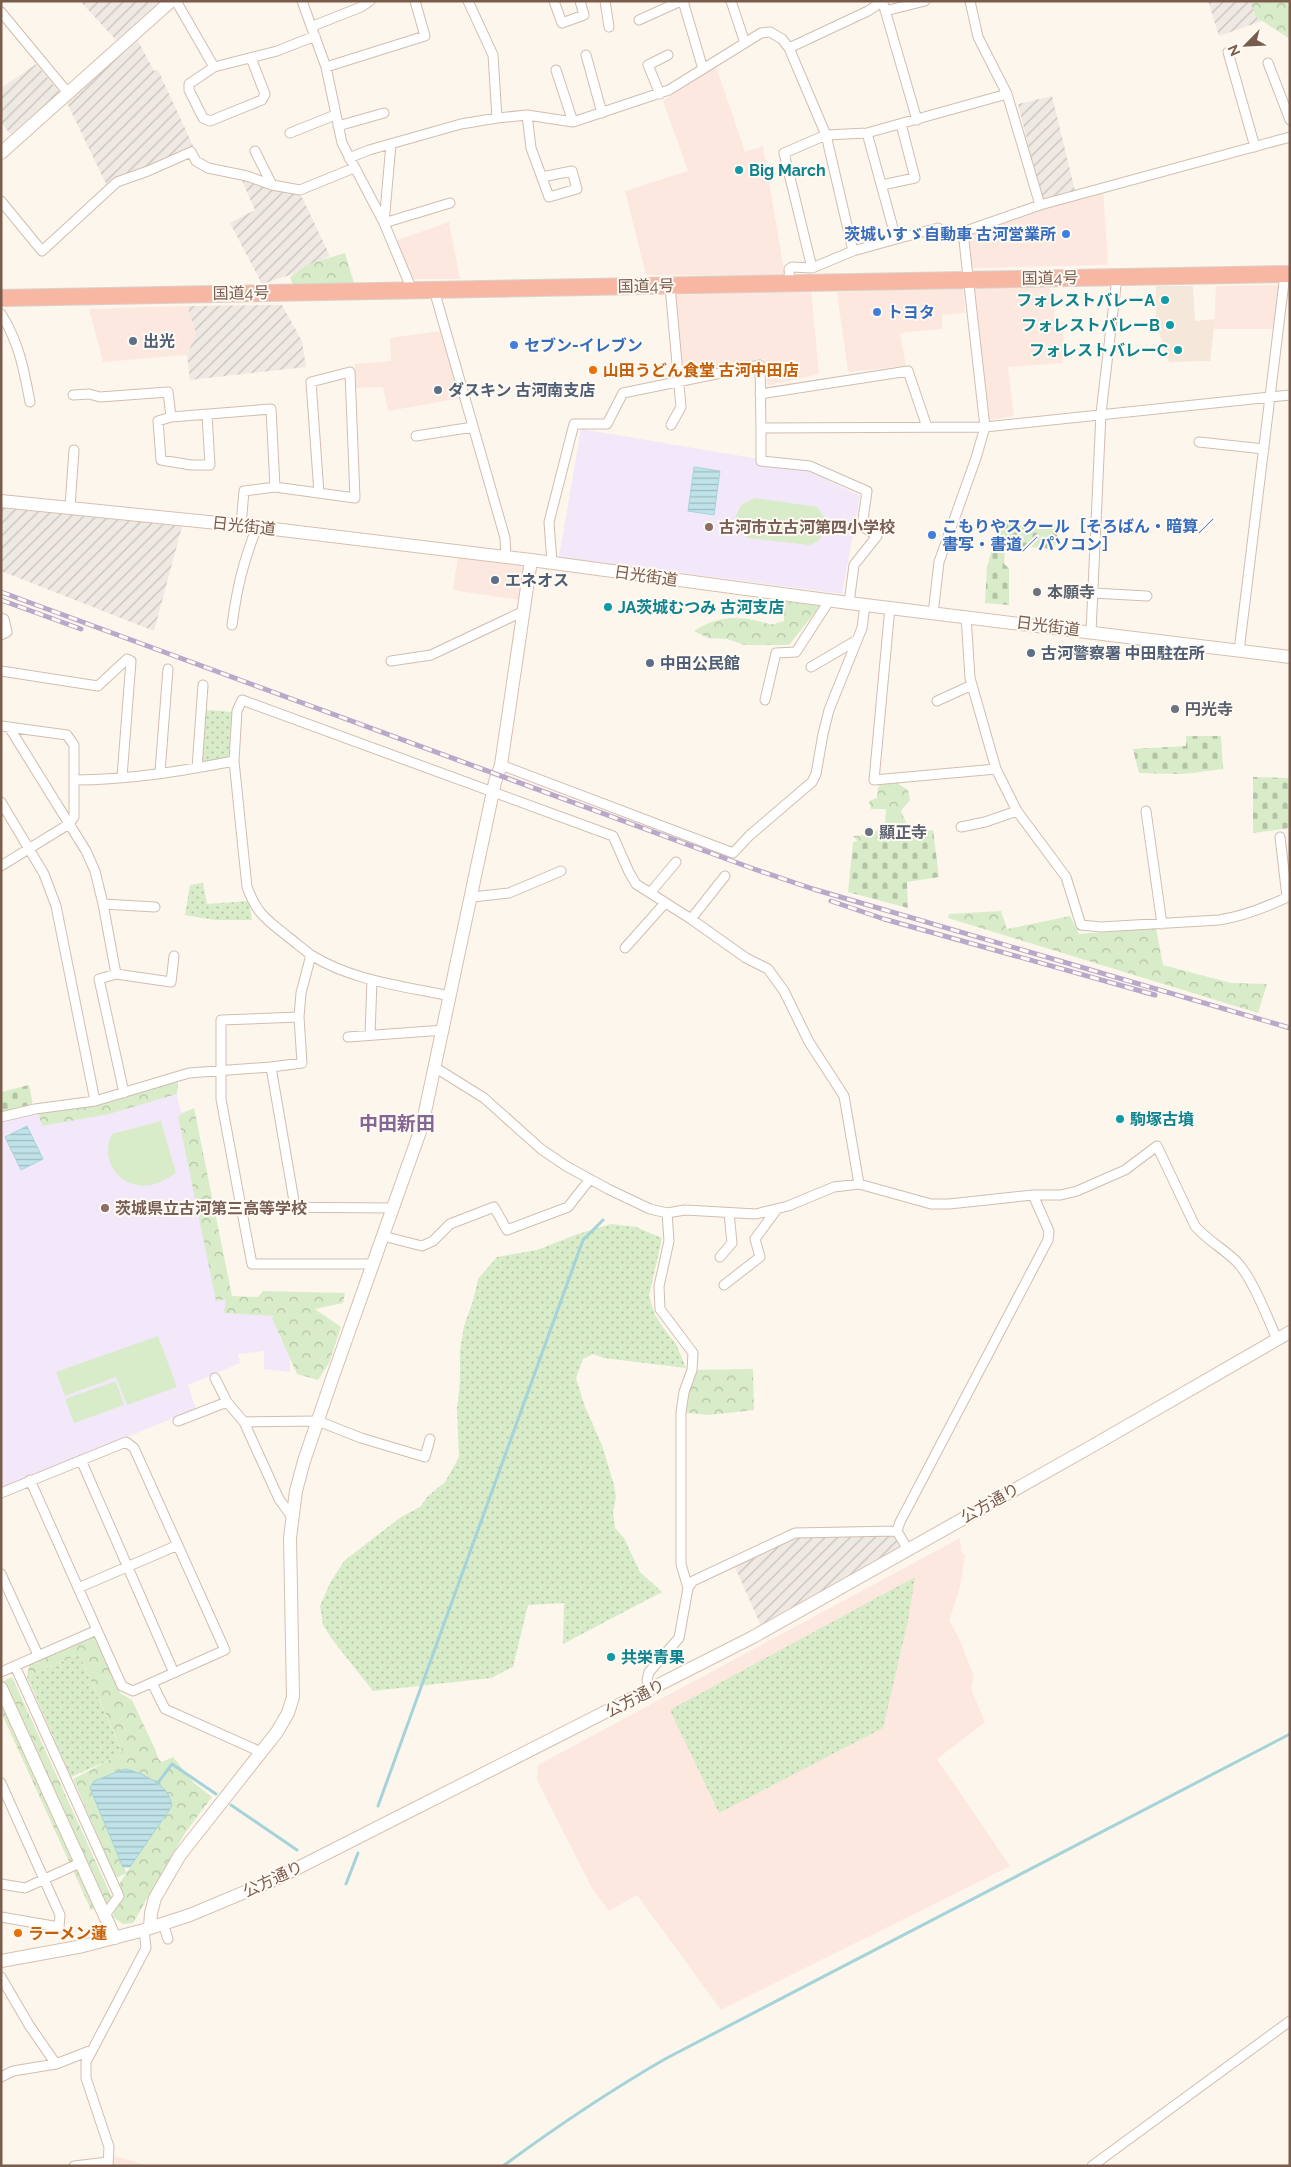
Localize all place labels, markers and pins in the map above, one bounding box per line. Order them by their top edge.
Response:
place label: Big March [749,161,826,180]
marker: Big March [733,164,745,176]
place label: 茨城いすゞ自動車 古河営業所 [844,225,1056,244]
marker: 茨城いすゞ自動車 古河営業所 [1060,228,1072,240]
place label: フォレストバレーA [1016,291,1155,310]
marker: フォレストバレーA [1159,294,1171,306]
place label: トヨタ [887,303,935,322]
marker: トヨタ [871,306,883,318]
place label: フォレストバレーB [1021,316,1160,335]
marker: フォレストバレーB [1164,319,1176,331]
place label: 出光 [143,332,175,351]
marker: 出光 [127,335,139,347]
place label: セブン-イレブン [524,336,643,355]
marker: セブン-イレブン [508,339,520,351]
place label: フォレストバレーC [1029,341,1168,360]
marker: フォレストバレーC [1172,344,1184,356]
place label: 山田うどん食堂 古河中田店 [603,361,799,380]
marker: 山田うどん食堂 古河中田店 [587,364,599,376]
place label: ダスキン 古河南支店 [448,381,595,400]
marker: ダスキン 古河南支店 [432,384,444,396]
place label: こもりやスクール［そろばん・暗算／ 書写・書道／パソコン］ [942,517,1214,554]
place label: 古河市立古河第四小学校 [719,518,895,537]
marker: 古河市立古河第四小学校 [703,521,715,533]
marker: こもりやスクール［そろばん・暗算／ 書写・書道／パソコン］ [926,529,938,541]
place label: エネオス [505,571,569,590]
marker: エネオス [489,574,501,586]
place label: 本願寺 [1047,583,1095,602]
marker: 本願寺 [1031,586,1043,598]
place label: JA茨城むつみ 古河支店 [618,598,784,617]
marker: JA茨城むつみ 古河支店 [602,601,614,613]
place label: 古河警察署 中田駐在所 [1041,644,1205,663]
marker: 古河警察署 中田駐在所 [1025,647,1037,659]
place label: 中田公民館 [660,654,740,673]
marker: 中田公民館 [644,657,656,669]
place label: 円光寺 [1185,700,1233,719]
marker: 円光寺 [1169,703,1181,715]
place label: 顯正寺 [879,823,927,842]
marker: 顯正寺 [863,826,875,838]
place label: 駒塚古墳 [1130,1110,1194,1129]
marker: 駒塚古墳 [1114,1113,1126,1125]
place label: 茨城県立古河第三高等学校 [115,1199,307,1218]
marker: 茨城県立古河第三高等学校 [99,1202,111,1214]
place label: 共栄青果 [621,1648,685,1667]
marker: 共栄青果 [605,1651,617,1663]
place label: ラーメン蓮 [28,1924,107,1943]
marker: ラーメン蓮 [12,1927,24,1939]

